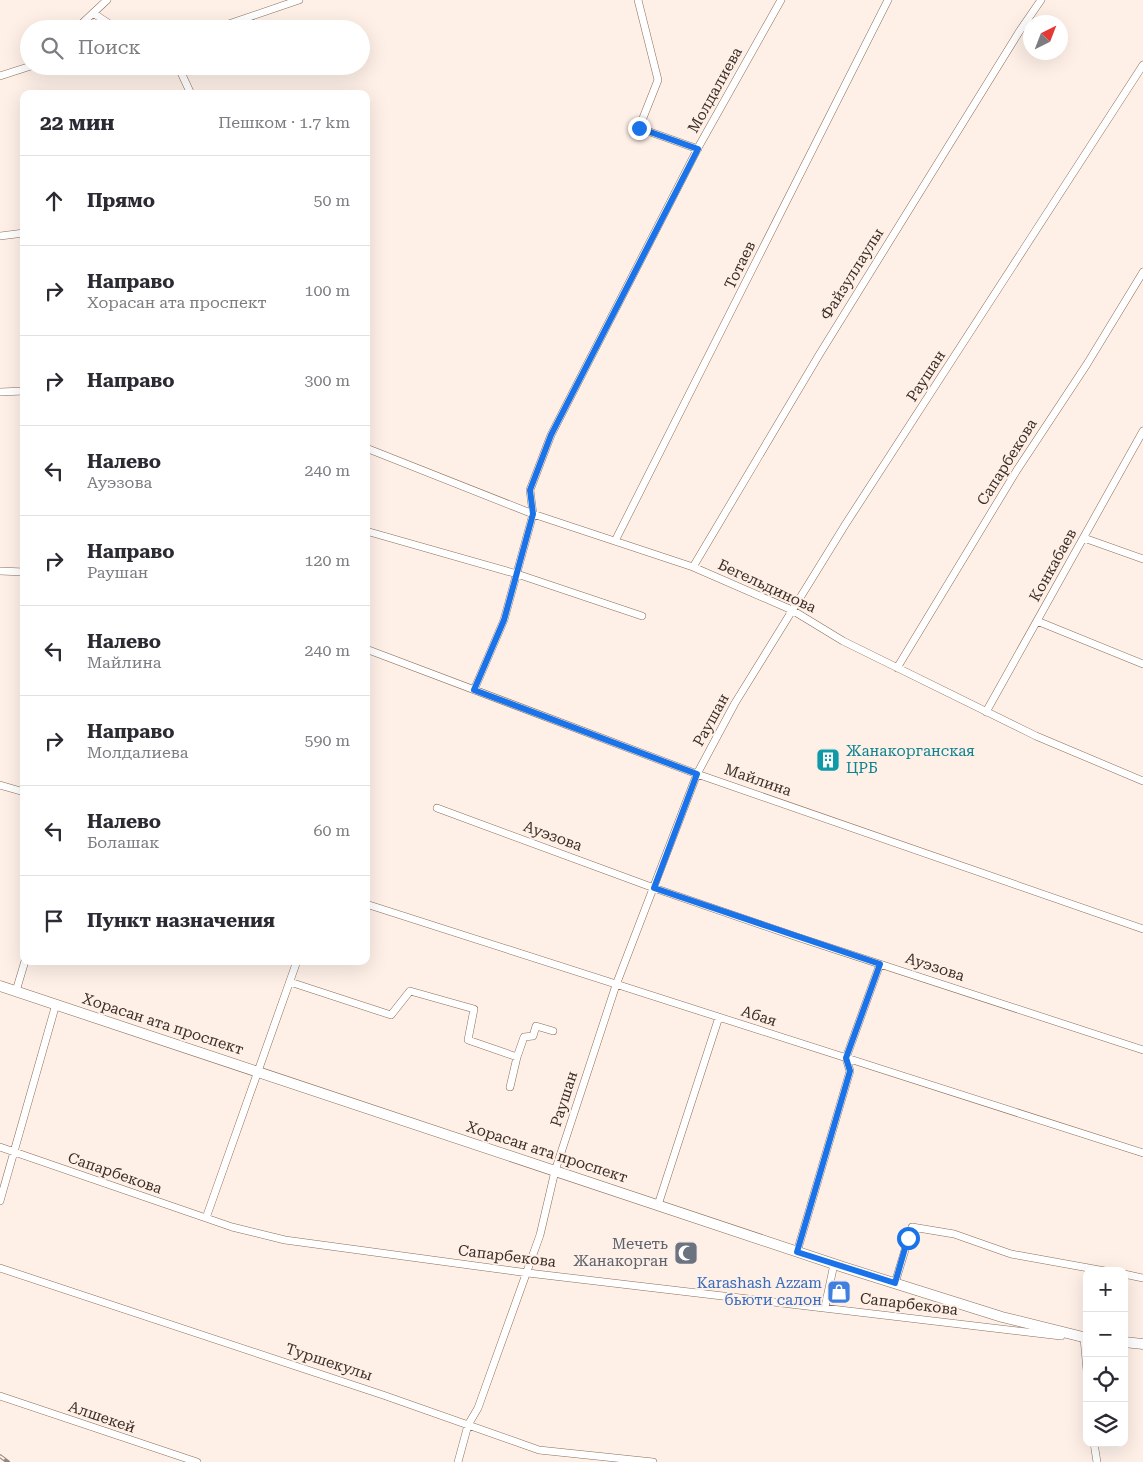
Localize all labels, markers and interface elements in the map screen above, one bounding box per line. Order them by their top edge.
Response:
north arrow [1023,15,1068,60]
search box [20,20,370,75]
icon: search [38,34,66,62]
text: Поиск [78,36,141,59]
street label: Молдалиева [684,44,746,136]
text: 22 мин [40,111,115,135]
text: Пешком · 1.7 km [218,113,350,132]
route end [628,117,651,140]
icon: ahead [40,187,68,215]
text: Прямо [87,189,155,212]
text: 50 m [313,191,350,210]
street label: Файзуллаулы [817,225,887,323]
street label: Тотаев [721,238,759,292]
text: Направо [87,270,174,293]
icon: right [40,277,68,305]
text: 100 m [304,281,350,300]
text: Хорасан ата проспект [87,293,267,312]
street label: Раушан [903,347,949,405]
icon: right [40,367,68,395]
text: Направо [87,369,174,392]
text: 300 m [304,371,350,390]
street label: Сапарбекова [973,415,1041,509]
text: Налево [87,450,161,473]
icon: left [40,457,68,485]
text: 240 m [304,461,350,480]
text: Ауэзова [87,473,152,492]
street label: Конкабаев [1026,525,1080,605]
text: Направо [87,540,174,563]
icon: right [40,547,68,575]
text: 120 m [304,551,350,570]
street label: Бегельдинова [715,555,819,617]
text: Раушан [87,563,148,582]
text: Налево [87,630,161,653]
icon: left [40,637,68,665]
text: 240 m [304,641,350,660]
text: Майлина [87,653,162,672]
street label: Раушан [689,690,733,749]
text: Направо [87,720,174,743]
icon: right [40,727,68,755]
text: 590 m [304,731,350,750]
place label: Жанакорганская ЦРБ [846,742,975,777]
text: Молдалиева [87,743,188,762]
building icon: Жанакорганская ЦРБ [815,747,841,773]
street label: Майлина [722,760,794,800]
text: Налево [87,810,161,833]
icon: left [40,817,68,845]
street label: Ауэзова [521,817,585,855]
text: 60 m [313,821,350,840]
text: Болашак [87,833,159,852]
icon: arrive [40,907,68,935]
text: Пункт назначения [87,909,275,932]
street label: Ауэзова [903,949,967,985]
street label: Хорасан ата проспект [80,989,246,1059]
street label: Абая [739,1002,779,1030]
street label: Раушан [547,1069,582,1129]
street label: Хорасан ата проспект [464,1117,630,1187]
street label: Сапарбекова [65,1148,165,1198]
route start [897,1227,920,1250]
place label: Мечеть Жанакорган [573,1235,668,1270]
mosque icon: Мечеть Жанакорган [673,1240,699,1266]
street label: Сапарбекова [457,1241,557,1271]
map controls [1083,1267,1128,1447]
button: + [1083,1267,1128,1312]
place label: Karashash Azzam бьюти салон [697,1274,822,1309]
shop icon: Karashash Azzam бьюти салон [826,1279,852,1305]
street label: Сапарбекова [859,1289,959,1319]
button: − [1083,1312,1128,1357]
street label: Туршекулы [283,1339,375,1385]
button: locate [1083,1357,1128,1402]
street label: Алшекей [66,1397,138,1437]
button: layers [1083,1402,1128,1447]

